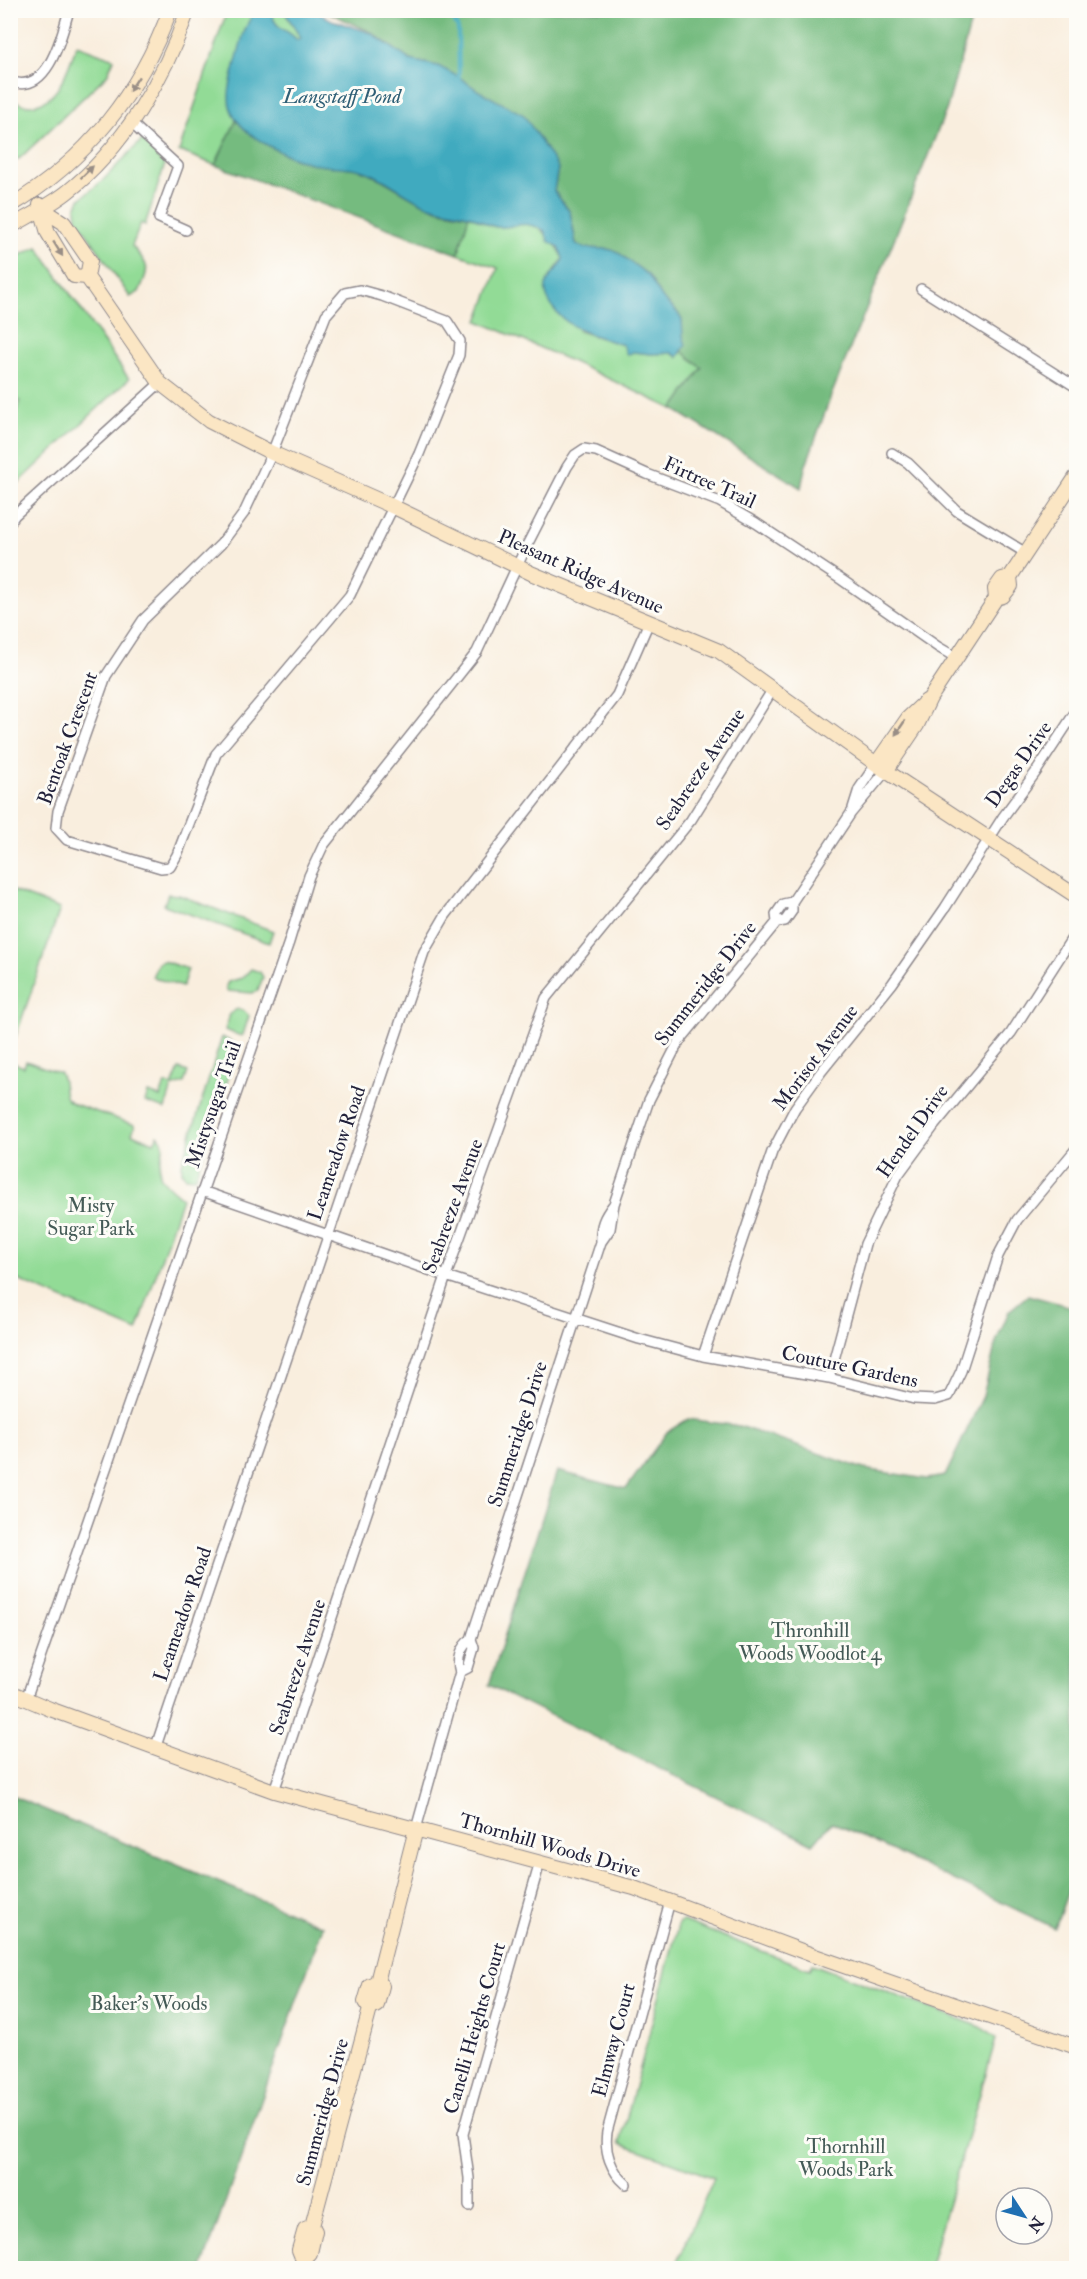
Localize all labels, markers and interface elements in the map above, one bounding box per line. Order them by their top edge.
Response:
one-way arrow [129,76,140,92]
water label: Langstaff Pond [282,83,402,110]
one-way arrow [80,166,94,180]
one-way arrow [52,241,63,257]
street label: Firtree Trail [660,451,760,514]
street label: Pleasant Ridge Avenue [494,524,668,619]
street label: Bentoak Crescent [32,668,103,808]
street label: Seabreeze Avenue [650,704,750,835]
street label: Degas Drive [980,716,1057,812]
one-way arrow [894,720,906,736]
street label: Summeridge Drive [649,916,762,1051]
street label: Morisot Avenue [767,999,863,1115]
street label: Mistysugar Trail [180,1037,247,1171]
street label: Hendel Drive [871,1080,954,1183]
street label: Leameadow Road [302,1082,371,1224]
street label: Seabreeze Avenue [416,1135,488,1277]
park label: Misty Sugar Park [47,1193,135,1241]
street label: Couture Gardens [779,1340,921,1393]
street label: Summeridge Drive [482,1358,553,1510]
street label: Leameadow Road [148,1543,217,1685]
street label: Seabreeze Avenue [264,1596,331,1738]
park label: Thronhill Woods Woodlot 4 [738,1618,882,1666]
street label: Thornhill Woods Drive [456,1808,643,1883]
street label: Canelli Heights Court [438,1939,511,2117]
street label: Elmway Court [586,1980,641,2100]
park label: Baker's Woods [91,1991,208,2016]
street label: Summeridge Drive [291,2036,354,2189]
park label: Thornhill Woods Park [797,2134,894,2182]
north arrow [994,2186,1054,2246]
text: N [1023,2212,1048,2236]

